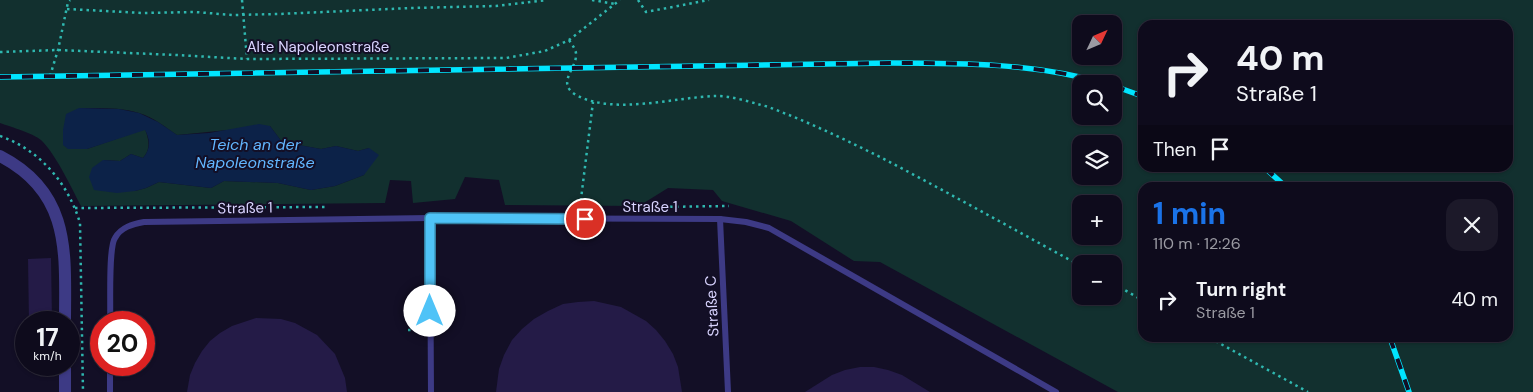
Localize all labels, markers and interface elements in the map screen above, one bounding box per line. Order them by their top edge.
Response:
north arrow [1072,15,1122,65]
map controls [1072,15,1122,305]
text: 40 m [1236,35,1325,81]
street label: Alte Napoleonstraße [247,37,389,57]
icon: right [1153,40,1218,105]
button: search [1072,75,1122,125]
text: Straße 1 [1236,79,1317,108]
water label: Teich an der Napoleonstraße [195,134,315,173]
button: layers [1072,135,1122,185]
icon: arrive [1206,135,1234,163]
text: Then [1153,137,1196,162]
text: 1 min [1153,194,1226,233]
button: + [1072,195,1122,245]
street label: Straße 1 [622,197,678,217]
street label: Straße 1 [217,198,273,218]
pin [564,198,606,240]
button: close [1446,199,1498,251]
icon: arrive [571,205,599,233]
text: 110 m · 12:26 [1153,233,1241,254]
button: − [1072,255,1122,305]
street label: Straße C [700,275,724,337]
text: Turn right [1196,277,1286,302]
position arrow [403,284,455,336]
icon: right [1153,286,1181,314]
text: 40 m [1451,287,1498,312]
text: Straße 1 [1196,302,1255,323]
speed limit sign: 20 [90,311,155,376]
text: 17 [36,321,59,354]
text: km/h [33,348,62,364]

